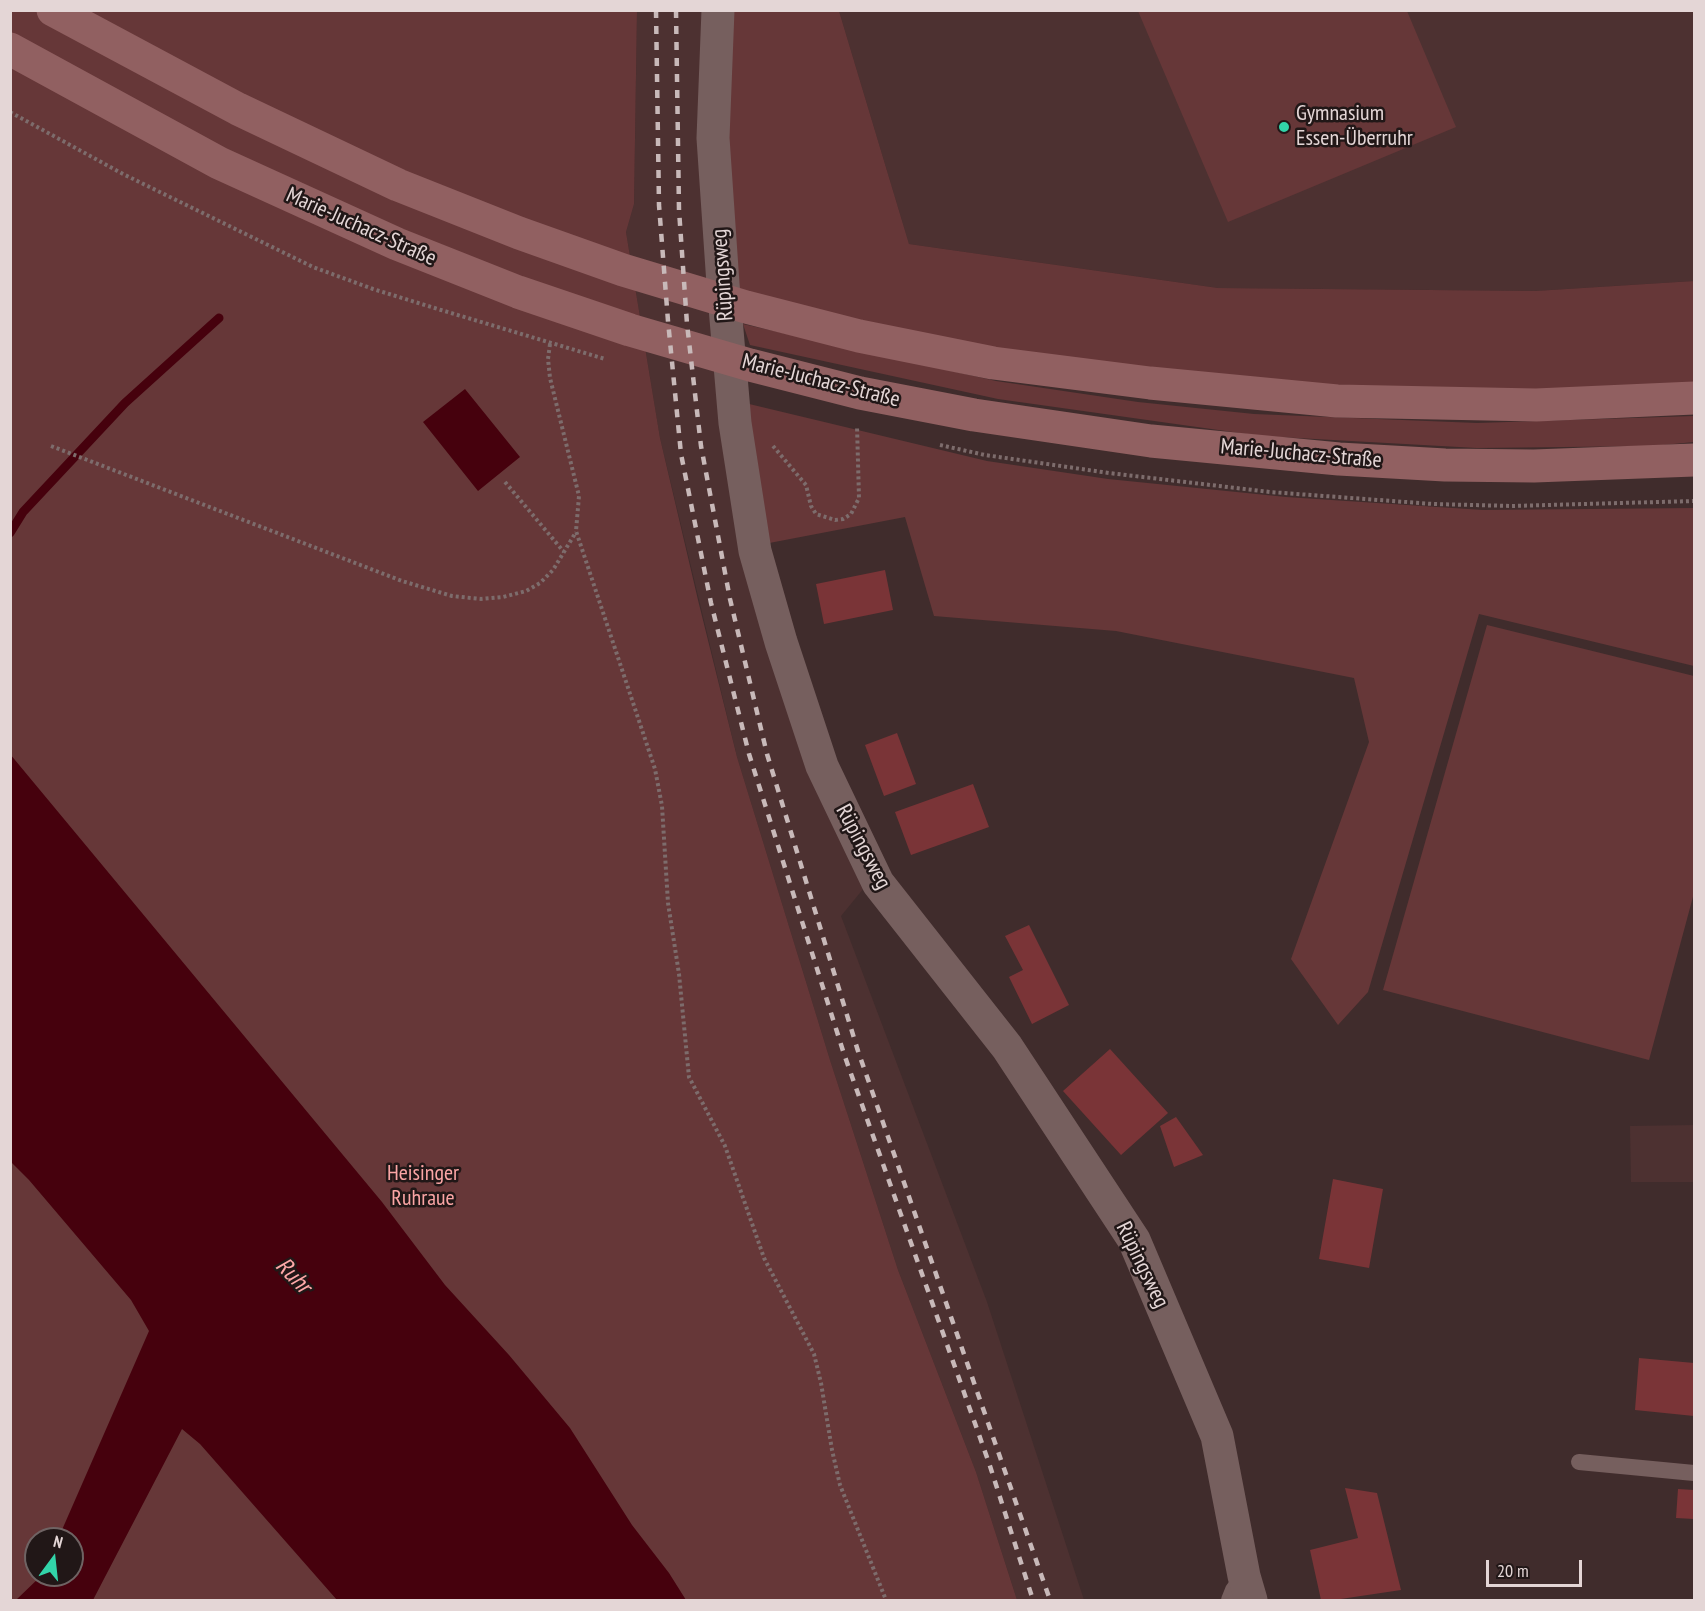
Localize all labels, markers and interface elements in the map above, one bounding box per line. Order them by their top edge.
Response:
place label: Gymnasium Essen-Überruhr [1296,101,1413,152]
marker: Gymnasium Essen-Überruhr [1277,120,1291,134]
street label: Marie-Juchacz-Straße [282,182,440,272]
street label: Rüpingsweg [707,228,739,322]
street label: Marie-Juchacz-Straße [739,349,903,413]
street label: Marie-Juchacz-Straße [1219,434,1383,474]
street label: Rüpingsweg [830,800,896,894]
park label: Heisinger Ruhraue [387,1161,459,1212]
street label: Rüpingsweg [1110,1218,1174,1312]
water label: Ruhr [269,1252,317,1300]
north arrow [24,1527,84,1587]
text: N [51,1531,65,1552]
scale bar [1489,1548,1585,1586]
text: 20 m [1497,1559,1529,1582]

